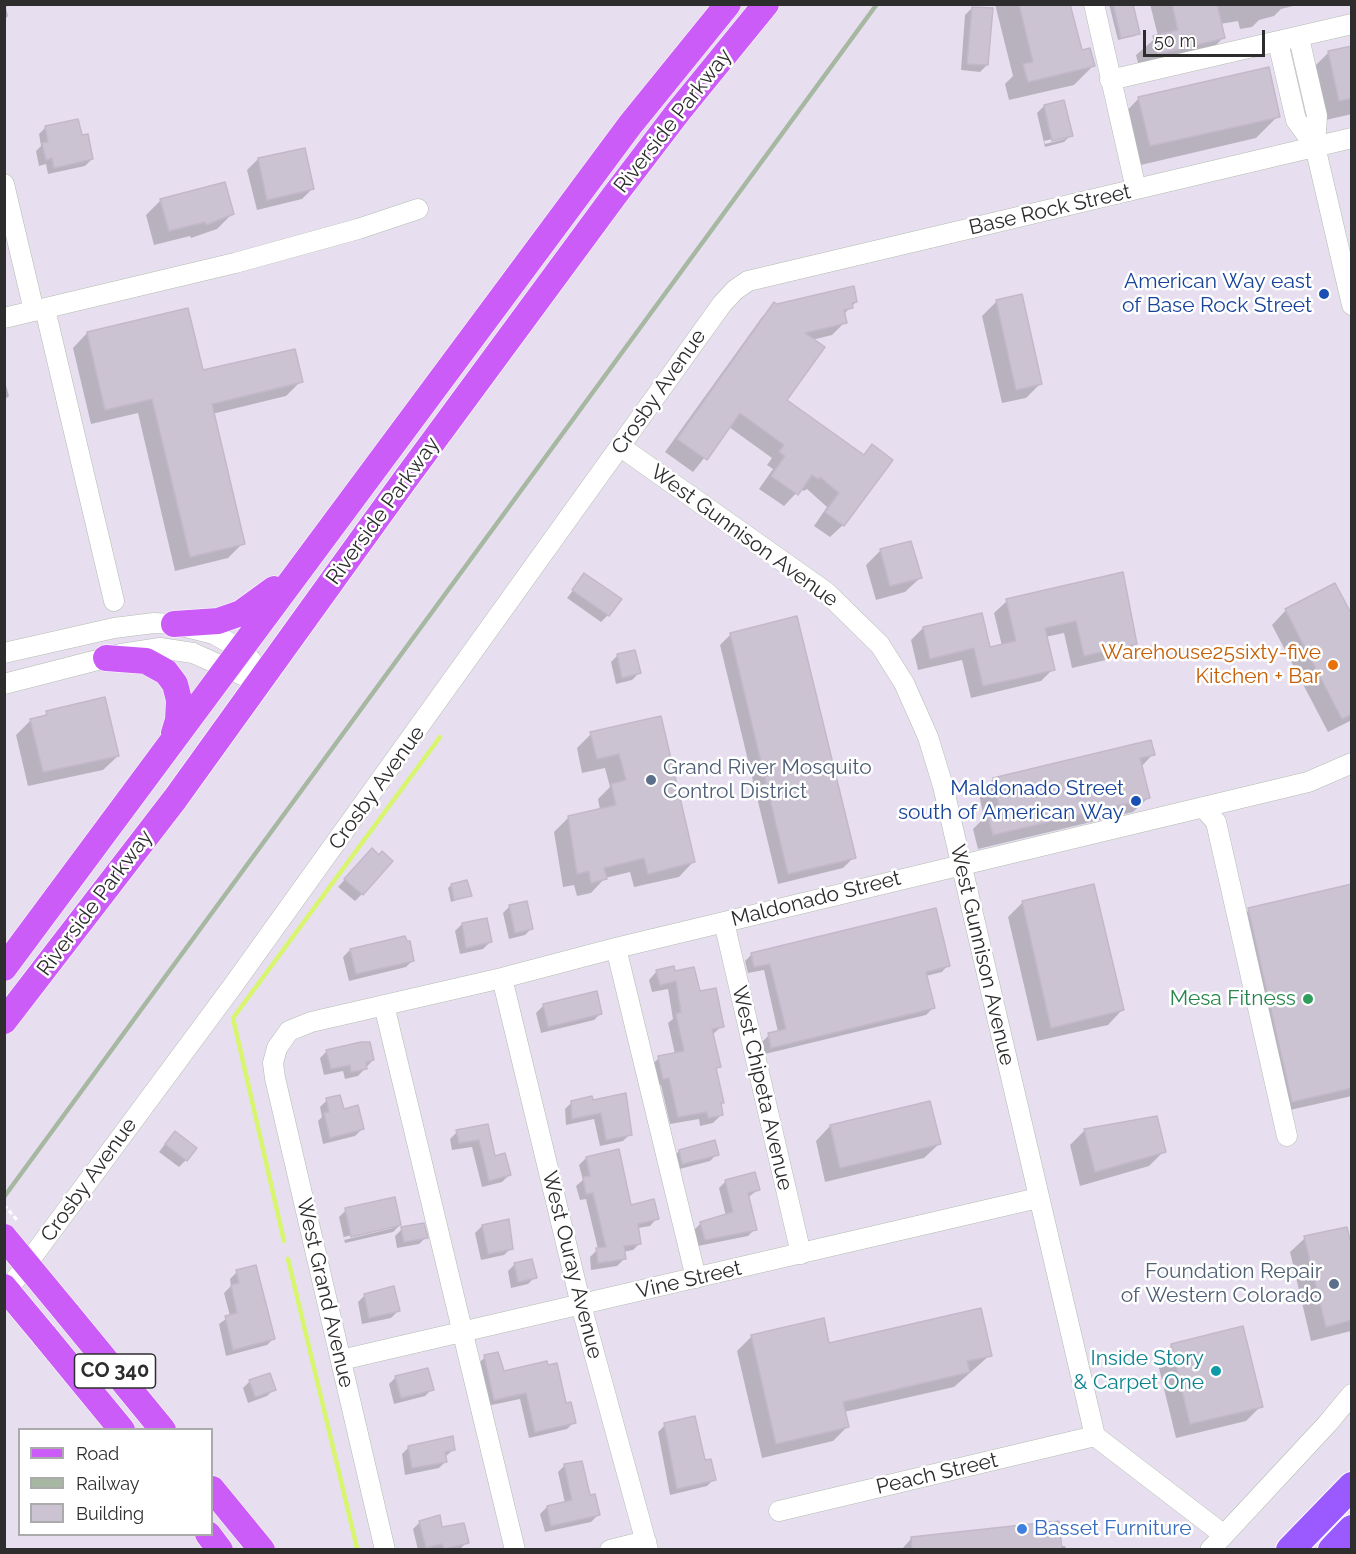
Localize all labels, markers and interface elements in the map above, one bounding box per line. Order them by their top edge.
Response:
scale bar [1146,18,1268,56]
text: 50 m [1154,30,1196,51]
street label: Riverside Parkway [609,44,737,198]
street label: Base Rock Street [967,179,1133,241]
place label: American Way east of Base Rock Street [1122,269,1312,319]
marker: American Way east of Base Rock Street [1317,287,1331,301]
street label: Crosby Avenue [606,325,712,459]
street label: Riverside Parkway [321,432,445,590]
street label: West Gunnison Avenue [645,459,843,613]
place label: Warehouse25sixty-five Kitchen + Bar [1101,640,1321,690]
marker: Warehouse25sixty-five Kitchen + Bar [1326,658,1340,672]
street label: Crosby Avenue [324,721,430,855]
place label: Grand River Mosquito Control District [663,755,872,805]
marker: Grand River Mosquito Control District [644,773,658,787]
place label: Maldonado Street south of American Way [898,776,1124,826]
marker: Maldonado Street south of American Way [1129,794,1143,808]
street label: Riverside Parkway [32,825,158,981]
street label: West Gunnison Avenue [944,842,1020,1068]
street label: Maldonado Street [729,866,903,932]
street label: West Chipeta Avenue [726,983,798,1193]
place label: Mesa Fitness [1170,986,1296,1012]
marker: Mesa Fitness [1301,992,1315,1006]
street label: Crosby Avenue [36,1113,142,1247]
street label: West Ouray Avenue [536,1169,608,1361]
street label: West Grand Avenue [291,1196,359,1390]
street label: Vine Street [634,1256,744,1304]
place label: Foundation Repair of Western Colorado [1121,1259,1322,1309]
marker: Foundation Repair of Western Colorado [1327,1277,1341,1291]
place label: Inside Story & Carpet One [1074,1346,1204,1396]
road number: CO 340 [74,1354,156,1388]
marker: Inside Story & Carpet One [1209,1364,1223,1378]
legend [18,1428,213,1536]
text: Road [76,1443,119,1464]
street label: Peach Street [874,1448,1000,1500]
text: Railway [76,1473,140,1494]
text: Building [76,1503,144,1524]
place label: Basset Furniture [1034,1516,1192,1542]
marker: Basset Furniture [1015,1522,1029,1536]

